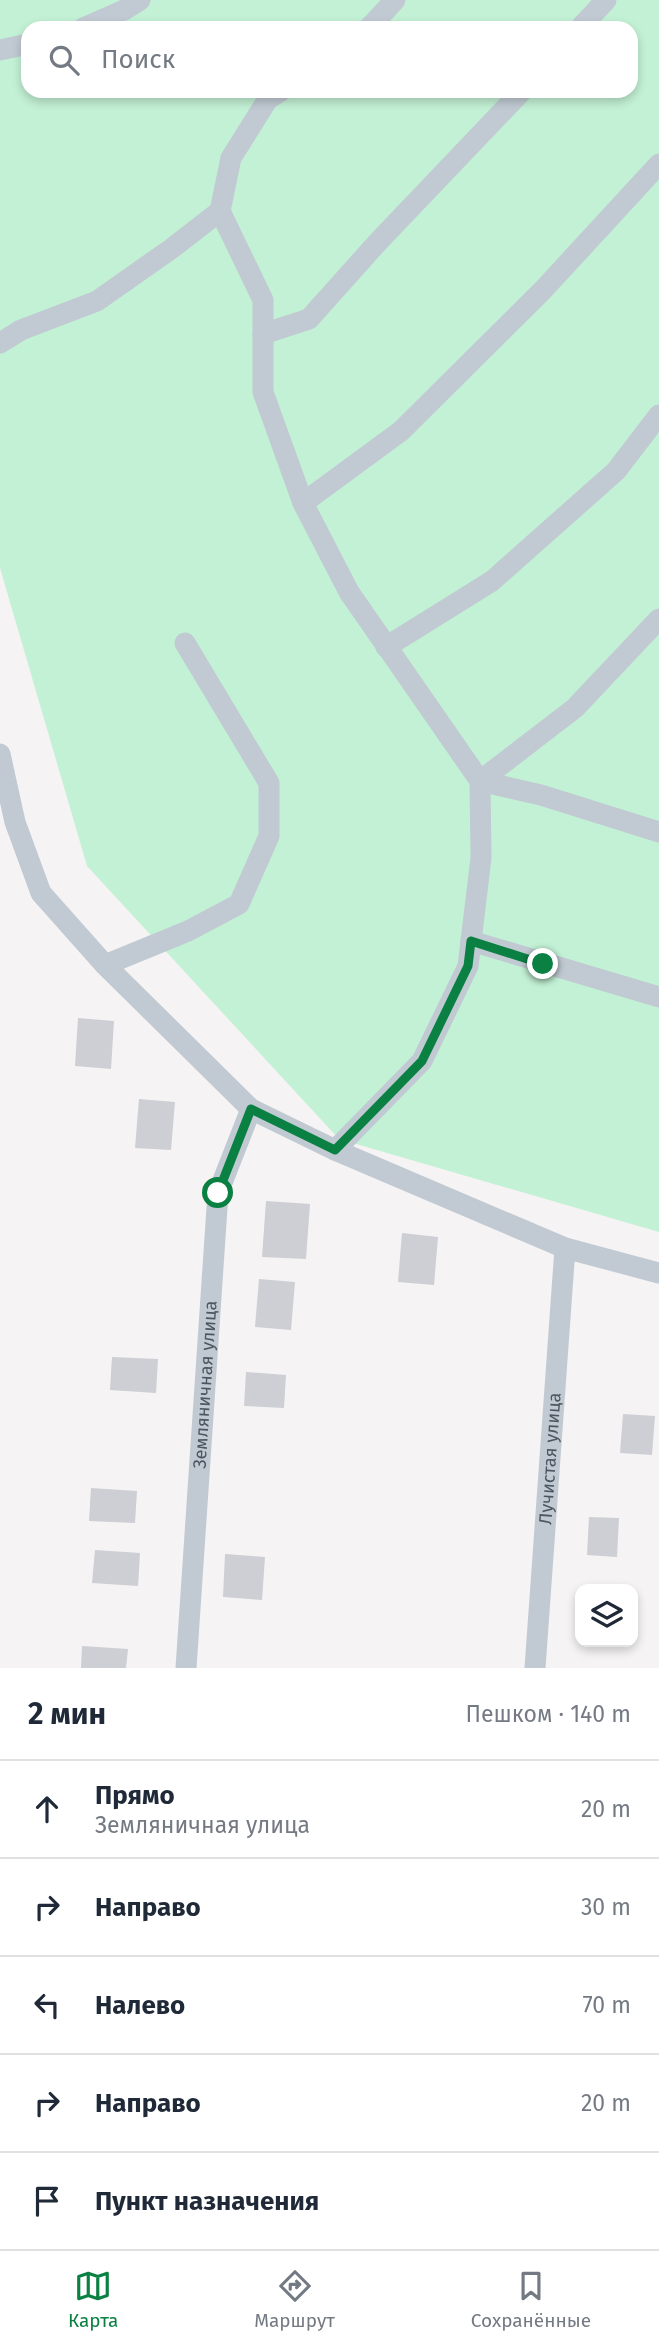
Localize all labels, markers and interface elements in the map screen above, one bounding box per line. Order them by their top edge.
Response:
search box [21,21,638,98]
icon: search [45,41,83,79]
text: Поиск [101,44,175,75]
route end [527,948,558,979]
route start [202,1177,233,1208]
street label: Земляничная улица [188,1300,222,1469]
street label: Лучистая улица [534,1392,566,1525]
map controls [575,1584,638,1647]
button: layers [575,1584,638,1647]
text: 2 мин [28,1696,106,1732]
text: Пешком · 140 m [465,1700,631,1728]
text: Прямо [95,1780,175,1811]
icon: ahead [28,1790,66,1828]
text: 20 m [581,1795,631,1823]
text: Земляничная улица [95,1811,310,1839]
icon: right [28,1888,66,1926]
text: Направо [95,1892,201,1923]
text: 30 m [581,1893,631,1921]
icon: left [28,1986,66,2024]
text: Налево [95,1990,185,2021]
text: 70 m [582,1991,631,2019]
icon: right [28,2084,66,2122]
text: Направо [95,2088,201,2119]
text: 20 m [581,2089,631,2117]
icon: arrive [28,2182,66,2220]
text: Пункт назначения [95,2186,319,2217]
tab: Карта [68,2267,118,2332]
tab: Маршрут [254,2267,335,2332]
tab: Сохранённые [471,2267,591,2332]

